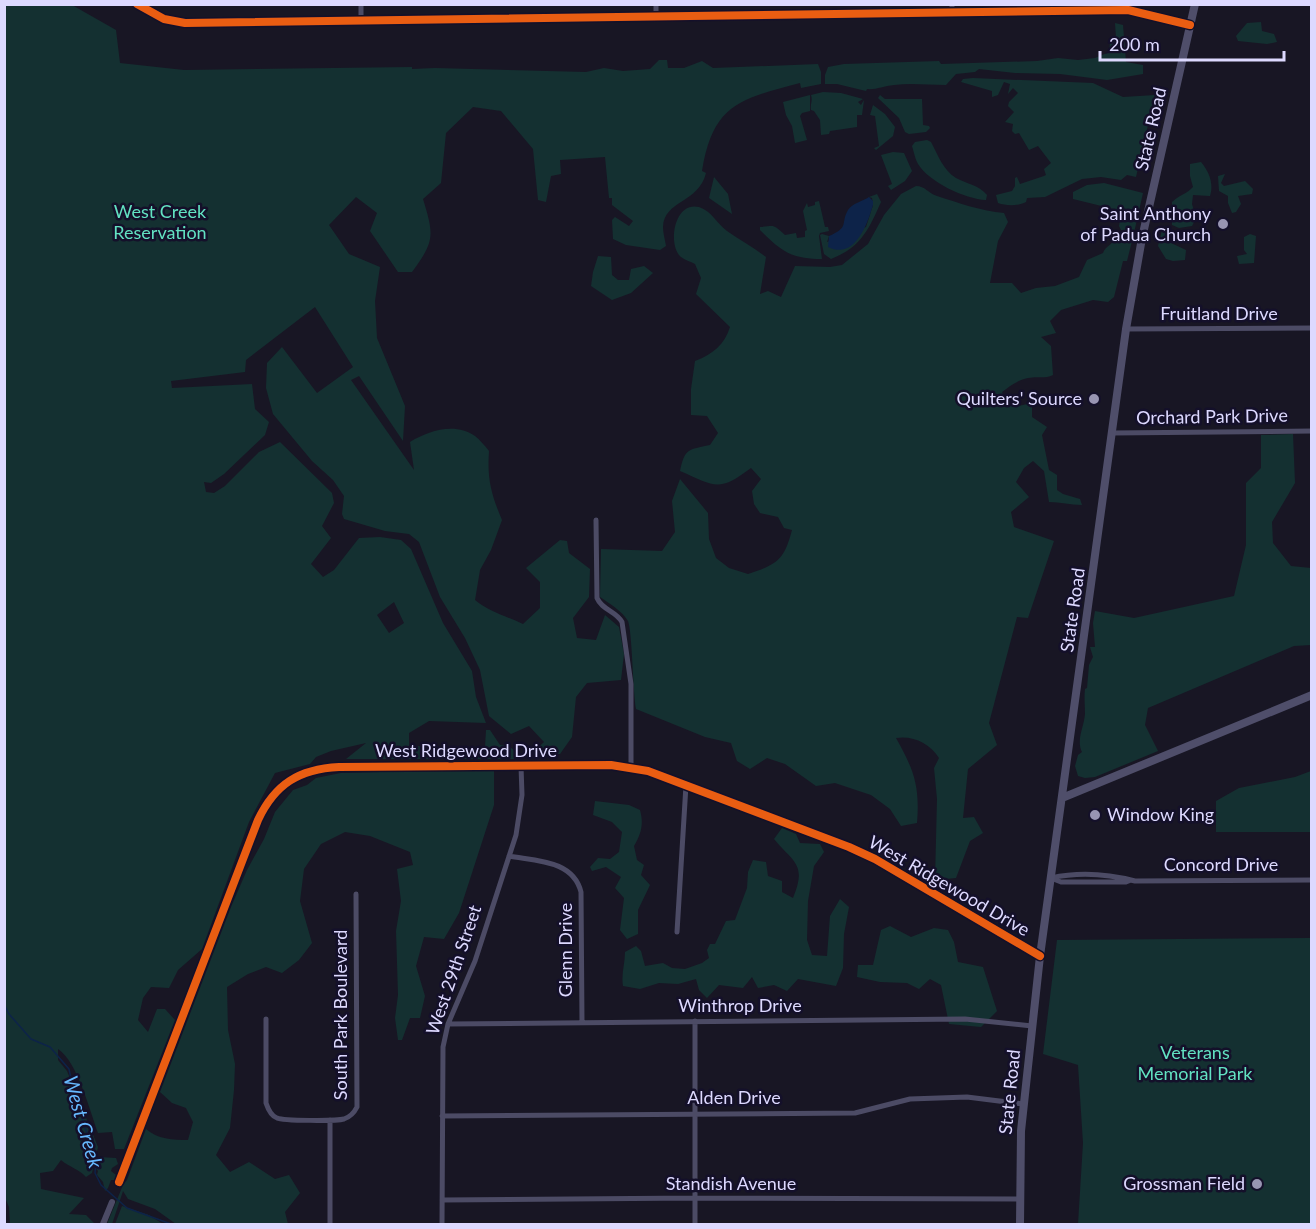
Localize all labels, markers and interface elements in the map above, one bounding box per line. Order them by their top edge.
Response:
scale bar [1100,24,1284,62]
text: 200 m [1109,33,1160,55]
street label: State Road [1130,85,1170,173]
park label: West Creek Reservation [113,200,207,243]
place label: Saint Anthony of Padua Church [1080,202,1212,245]
marker: Saint Anthony of Padua Church [1216,217,1230,231]
street label: Fruitland Drive [1160,302,1278,324]
place label: Quilters' Source [957,387,1082,409]
marker: Quilters' Source [1087,392,1101,406]
street label: Orchard Park Drive [1136,404,1288,428]
street label: State Road [1055,566,1089,654]
street label: West Ridgewood Drive [375,739,557,761]
place label: Window King [1107,803,1214,825]
marker: Window King [1088,808,1102,822]
street label: West Ridgewood Drive [865,830,1034,940]
street label: Concord Drive [1164,853,1278,875]
street label: West 29th Street [421,902,486,1037]
street label: Glenn Drive [554,903,576,997]
street label: South Park Boulevard [329,930,351,1100]
street label: Winthrop Drive [678,994,802,1016]
park label: Veterans Memorial Park [1138,1041,1253,1084]
street label: State Road [994,1048,1024,1135]
water label: West Creek [59,1073,109,1171]
street label: Alden Drive [687,1086,781,1108]
street label: Standish Avenue [666,1172,796,1194]
place label: Grossman Field [1123,1172,1245,1194]
marker: Grossman Field [1250,1177,1264,1191]

